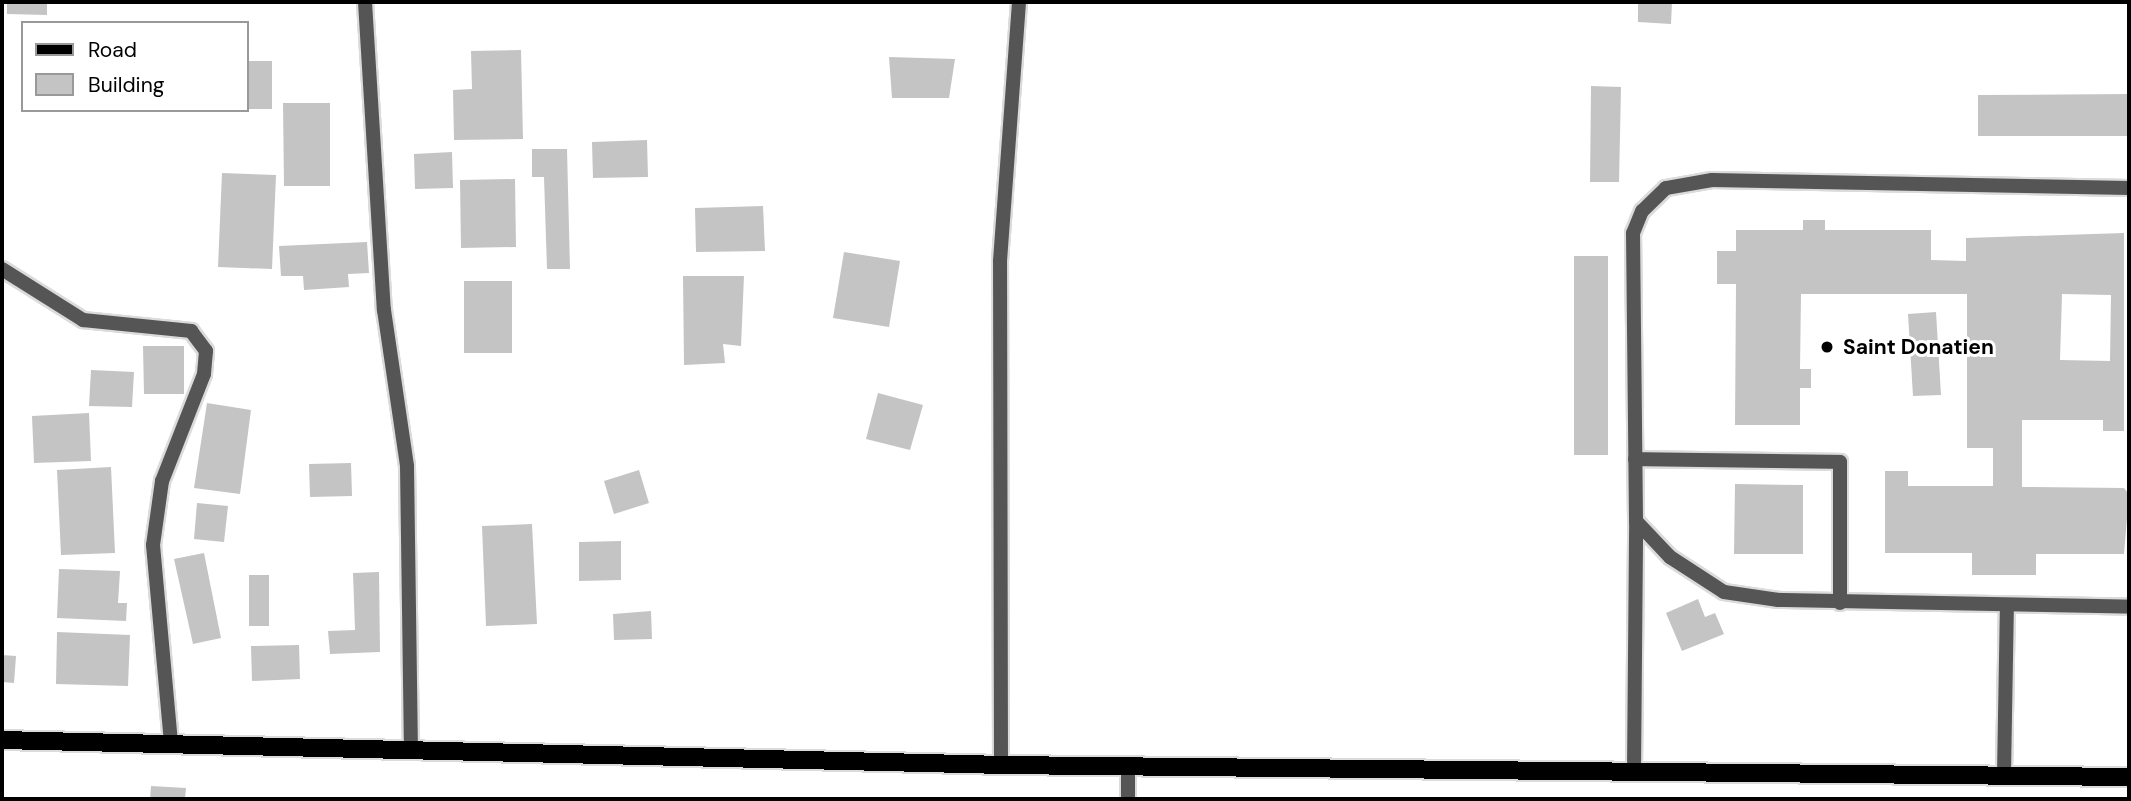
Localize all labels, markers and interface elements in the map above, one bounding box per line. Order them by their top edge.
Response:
legend [21,21,248,112]
text: Road [88,36,137,64]
text: Building [88,71,164,99]
place label: Saint Donatien [1843,334,1994,360]
marker: Saint Donatien [1817,337,1837,357]

